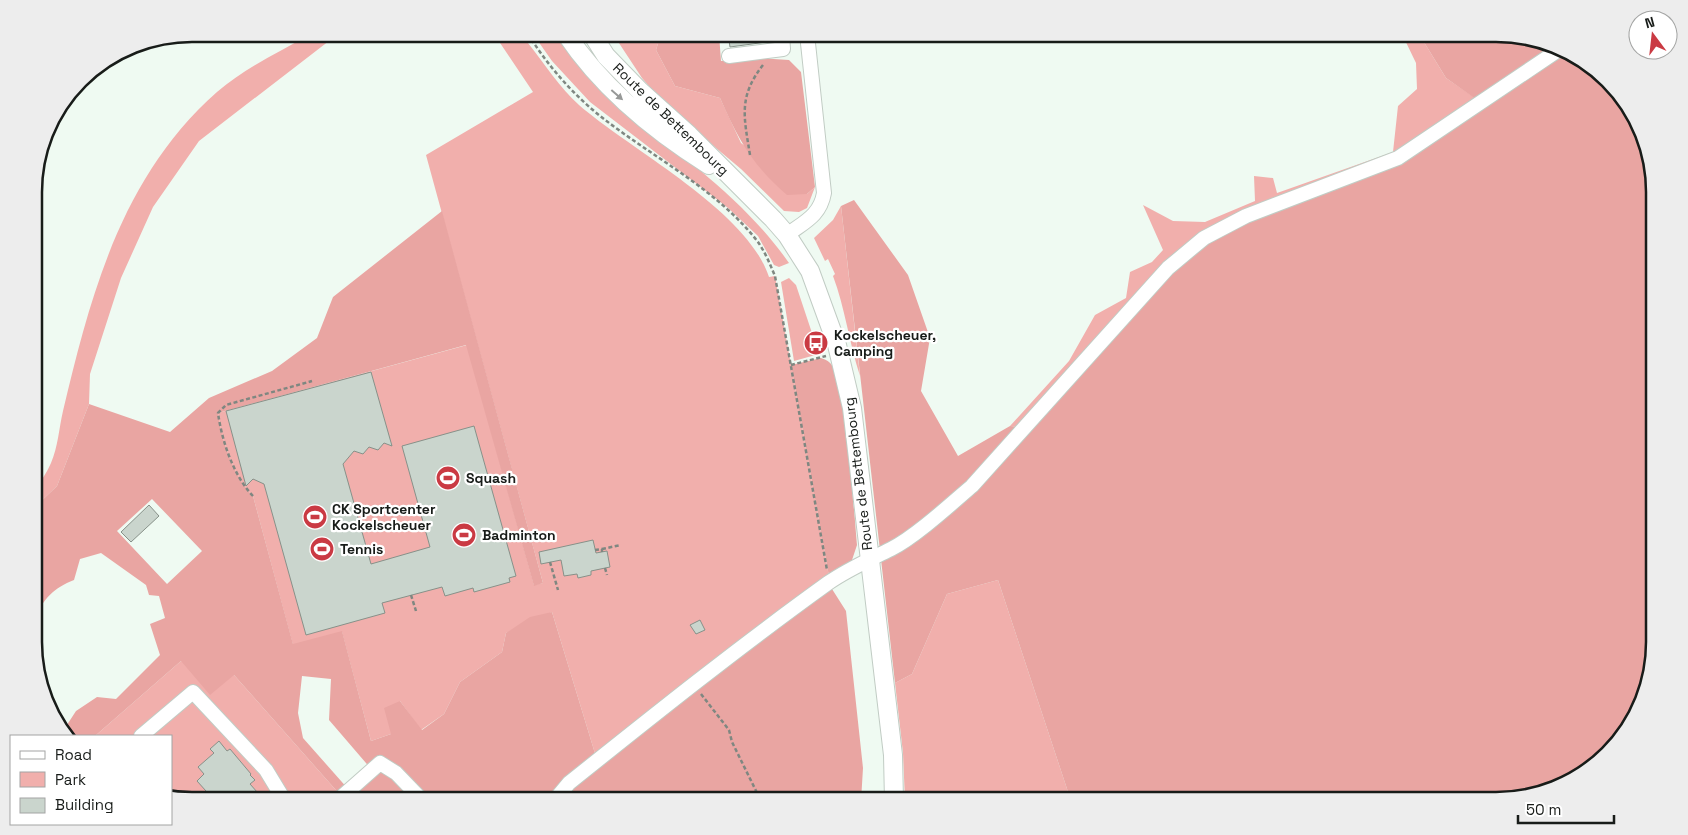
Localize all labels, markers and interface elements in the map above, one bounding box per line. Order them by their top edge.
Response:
north arrow [1628,10,1678,60]
text: N [1643,13,1657,32]
street label: Route de Bettembourg [609,59,733,179]
one-way arrow [611,90,624,101]
place label: Kockelscheuer, Camping [834,326,936,360]
bus stop icon: Kockelscheuer, Camping [803,330,829,356]
street label: Route de Bettembourg [840,396,876,552]
sports icon: Squash [435,465,461,491]
place label: Squash [466,469,516,487]
place label: CK Sportcenter Kockelscheuer [332,500,436,534]
sports icon: CK Sportcenter Kockelscheuer [302,504,328,530]
sports icon: Badminton [451,522,477,548]
place label: Badminton [482,526,556,544]
sports icon: Tennis [309,536,335,562]
place label: Tennis [340,540,383,558]
legend [10,735,172,825]
text: Road [55,745,92,764]
text: Park [55,770,86,789]
scale bar [1518,792,1614,824]
text: Building [55,795,114,814]
text: 50 m [1526,800,1561,819]

